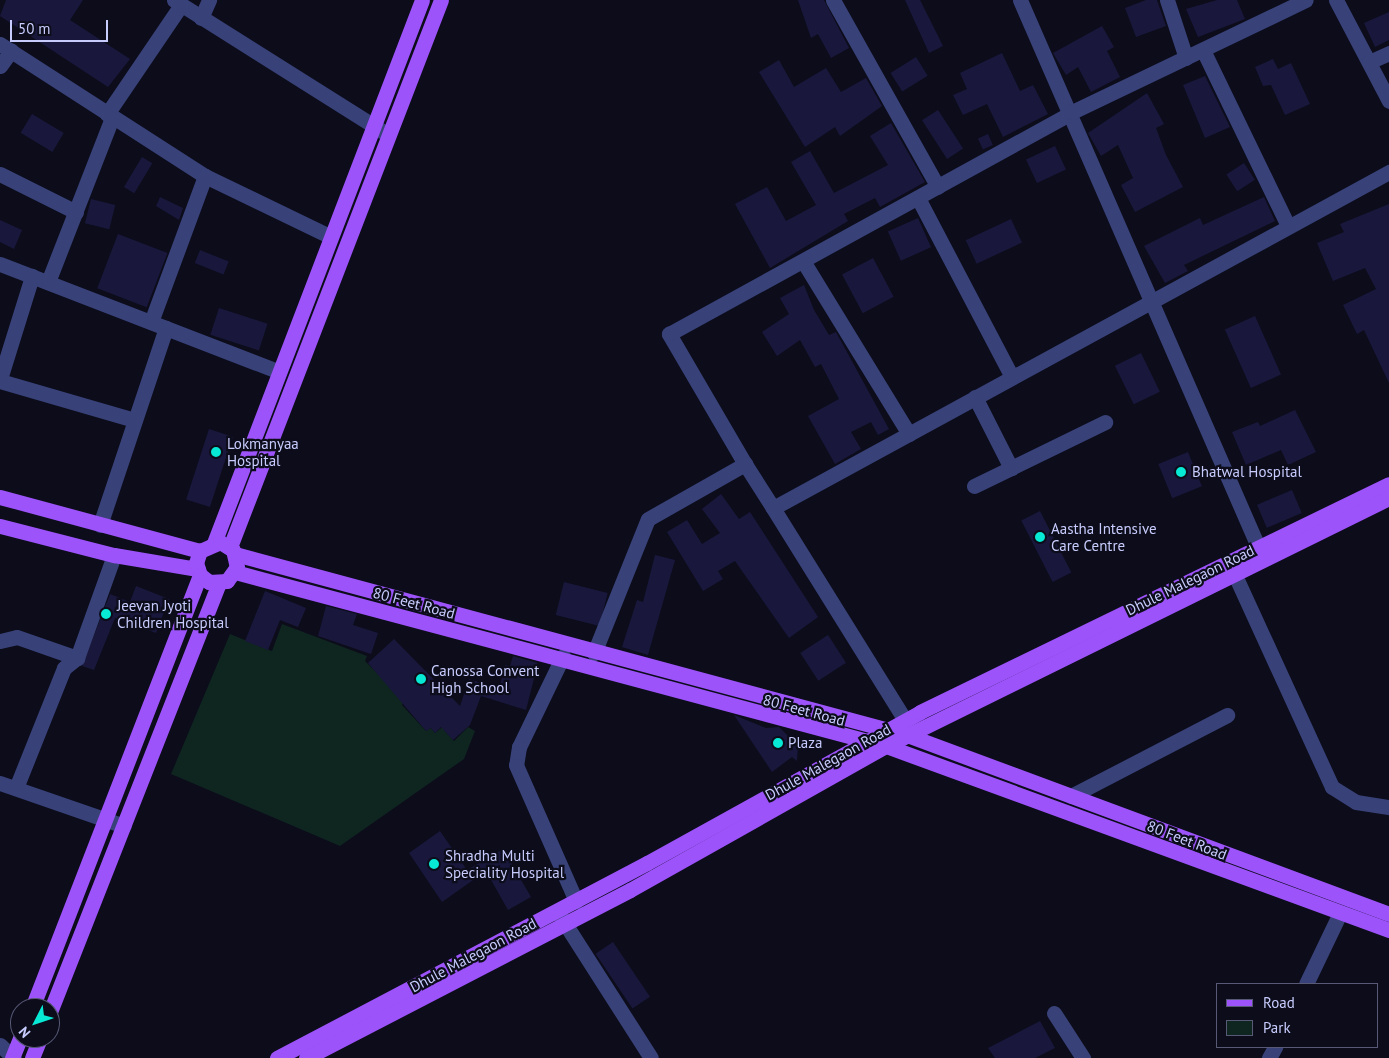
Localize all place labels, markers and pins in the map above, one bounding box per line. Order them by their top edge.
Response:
place label: Lokmanyaa Hospital [227,434,299,469]
marker: Lokmanyaa Hospital [209,445,223,459]
place label: Bhatwal Hospital [1192,463,1302,481]
marker: Bhatwal Hospital [1174,465,1188,479]
place label: Aastha Intensive Care Centre [1051,519,1157,554]
marker: Aastha Intensive Care Centre [1033,530,1047,544]
place label: Jeevan Jyoti Children Hospital [117,596,229,631]
marker: Jeevan Jyoti Children Hospital [99,607,113,621]
place label: Canossa Convent High School [431,661,539,696]
marker: Canossa Convent High School [415,673,427,685]
place label: Plaza [788,734,822,752]
marker: Plaza [772,737,784,749]
place label: Shradha Multi Speciality Hospital [445,846,565,881]
marker: Shradha Multi Speciality Hospital [427,857,441,871]

